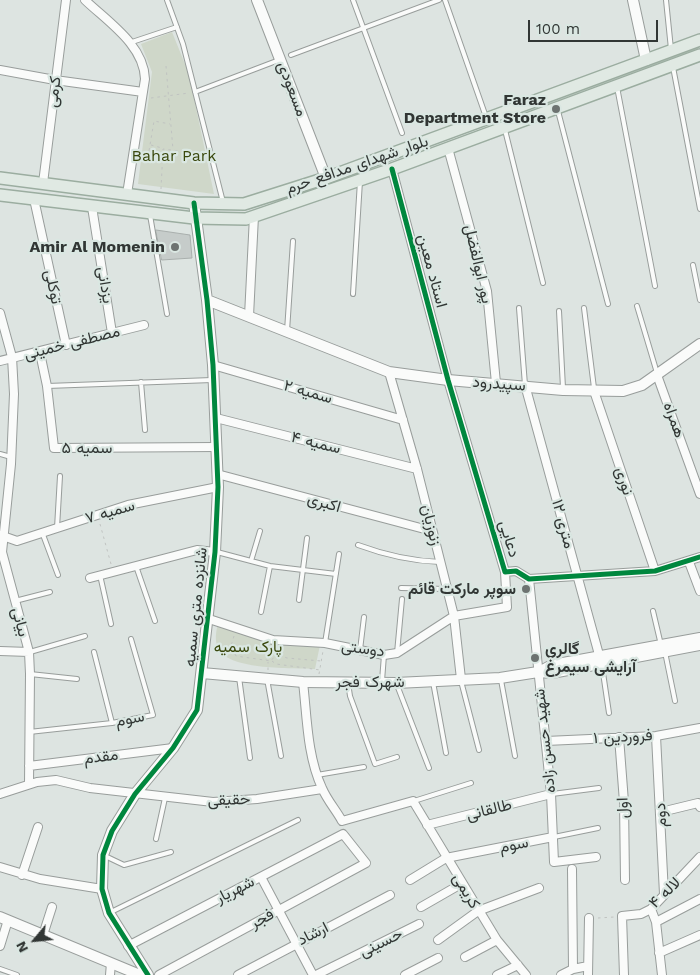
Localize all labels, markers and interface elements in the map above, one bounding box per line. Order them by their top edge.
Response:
scale bar [530,10,660,42]
text: 100 m [536,20,580,38]
street label: مسعودی [273,59,311,119]
street label: کرمی [43,75,65,109]
place label: Faraz Department Store [404,90,546,128]
marker: Faraz Department Store [550,103,562,115]
street label: بلوار شهدای مدافع حرم [283,132,431,198]
park label: Bahar Park [132,146,216,166]
street label: پور ابوالفضل [460,223,496,305]
street label: استاد معین [413,232,451,310]
place label: Amir Al Momenin [29,237,165,257]
marker: Amir Al Momenin [169,241,181,253]
street label: یزدانی [93,265,117,305]
street label: توکلی [40,268,66,306]
street label: مصطفی خمینی [22,322,122,364]
street label: سپیدرود [472,373,526,395]
street label: سمیه ۲ [281,376,335,408]
street label: همراه [659,400,689,440]
street label: سمیه ۴ [289,428,343,458]
street label: سمیه ۵ [62,438,112,458]
street label: نوری [610,465,638,497]
street label: اکبری [305,489,343,517]
street label: سمیه ۷ [83,496,137,528]
street label: ۱۲ متری [547,497,579,551]
street label: زنوزیان [417,503,445,547]
street label: دعایی [494,518,524,560]
street label: شانزده متری سمیه [180,546,212,668]
place label: سوپر مارکت قائم [408,579,516,599]
marker: سوپر مارکت قائم [520,583,532,595]
street label: بیانی [7,605,33,639]
street label: دوستی [340,636,386,662]
park label: پارک سمیه [214,637,282,657]
place label: گالری آرایشی سیمرغ [545,639,636,677]
marker: گالری آرایشی سیمرغ [529,652,541,664]
street label: شهرک فجر [335,672,405,692]
street label: شهید حسن زاده [530,688,560,794]
street label: سوم [114,707,146,731]
street label: فروردین ۱ [593,726,653,748]
street label: مقدم [83,745,119,769]
street label: حقیقی [207,790,251,810]
street label: طالقانی [464,795,514,825]
street label: اول [613,797,633,819]
street label: دوم [651,802,671,828]
street label: سوم [498,833,530,857]
street label: کریمی [448,870,484,912]
street label: شهریار [212,872,258,908]
street label: لاله ۴ [645,873,685,913]
street label: فجر [247,905,277,933]
north arrow [10,915,60,965]
street label: ارشاد [294,918,332,950]
street label: حسینی [356,924,406,962]
text: N [12,939,31,955]

